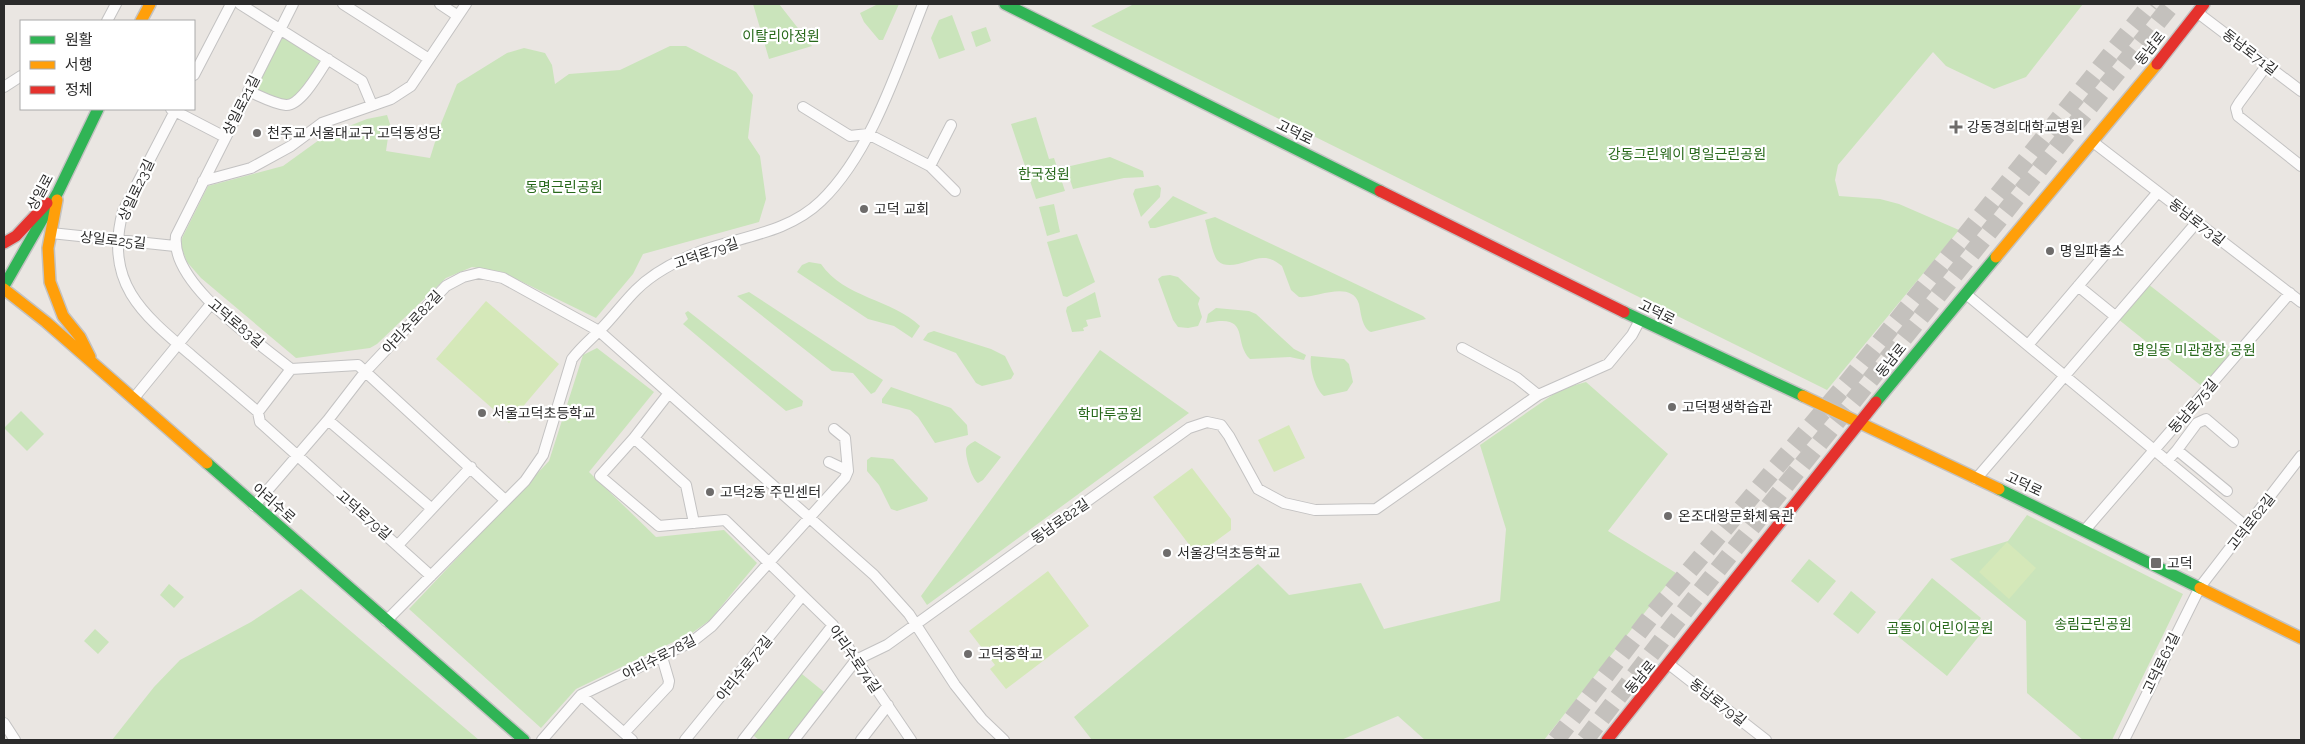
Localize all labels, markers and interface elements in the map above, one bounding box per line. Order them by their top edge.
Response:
legend [20,20,195,110]
street label: 동남로71길 [2219,26,2281,78]
park label: 이탈리아정원 [742,28,820,44]
street label: 동남로 [2132,28,2168,68]
text: 원활 [65,31,93,49]
text: 서행 [65,56,93,74]
street label: 상일로21길 [219,72,263,138]
text: 정체 [65,81,93,99]
street label: 고덕로 [1274,116,1316,148]
place label: 강동경희대학교병원 [1967,119,2083,135]
marker: 강동경희대학교병원 [1949,120,1963,134]
place label: 천주교 서울대교구 고덕동성당 [267,125,442,141]
marker: 천주교 서울대교구 고덕동성당 [251,127,263,139]
park label: 강동그린웨이 명일근린공원 [1608,146,1766,162]
street label: 상일로23길 [115,157,157,223]
park label: 한국정원 [1018,166,1070,182]
street label: 상일로 [24,171,56,213]
park label: 동명근린공원 [525,179,603,195]
street label: 동남로73길 [2166,195,2228,249]
place label: 고덕 교회 [874,201,929,217]
marker: 고덕 교회 [858,203,870,215]
street label: 상일로25길 [79,229,147,251]
street label: 고덕로79길 [672,234,740,272]
place label: 명일파출소 [2060,243,2125,259]
marker: 명일파출소 [2044,245,2056,257]
street label: 아리수로82길 [379,287,445,357]
street label: 고덕로83길 [205,295,267,351]
street label: 고덕로 [1636,296,1678,328]
street label: 동남로 [1873,340,1909,380]
park label: 명일동 미관광장 공원 [2132,342,2256,358]
street label: 동남로75길 [2165,376,2221,436]
place label: 고덕평생학습관 [1682,399,1772,415]
marker: 고덕평생학습관 [1666,401,1678,413]
place label: 서울고덕초등학교 [492,405,595,421]
park label: 학마루공원 [1078,406,1142,422]
marker: 서울고덕초등학교 [476,407,488,419]
street label: 고덕로 [2003,469,2045,499]
street label: 아리수로 [249,480,299,526]
place label: 고덕2동 주민센터 [720,484,821,500]
marker: 고덕2동 주민센터 [704,486,716,498]
street label: 고덕로79길 [333,487,395,543]
street label: 고덕로62길 [2224,491,2278,553]
street label: 동남로82길 [1028,495,1092,547]
place label: 온조대왕문화체육관 [1678,508,1794,524]
marker: 온조대왕문화체육관 [1662,510,1674,522]
place label: 서울강덕초등학교 [1177,545,1280,561]
marker: 서울강덕초등학교 [1161,547,1173,559]
place label: 고덕 [2167,555,2193,571]
marker: 고덕 [2149,556,2163,570]
park label: 송림근린공원 [2054,616,2132,632]
park label: 곰돌이 어린이공원 [1887,620,1993,636]
street label: 아리수로74길 [826,622,884,696]
street label: 고덕로61길 [2139,630,2183,696]
street label: 아리수로78길 [620,632,698,682]
street label: 아리수로72길 [713,632,775,704]
place label: 고덕중학교 [978,646,1043,662]
marker: 고덕중학교 [962,648,974,660]
street label: 동남로 [1621,657,1659,697]
street label: 동남로79길 [1687,675,1749,729]

